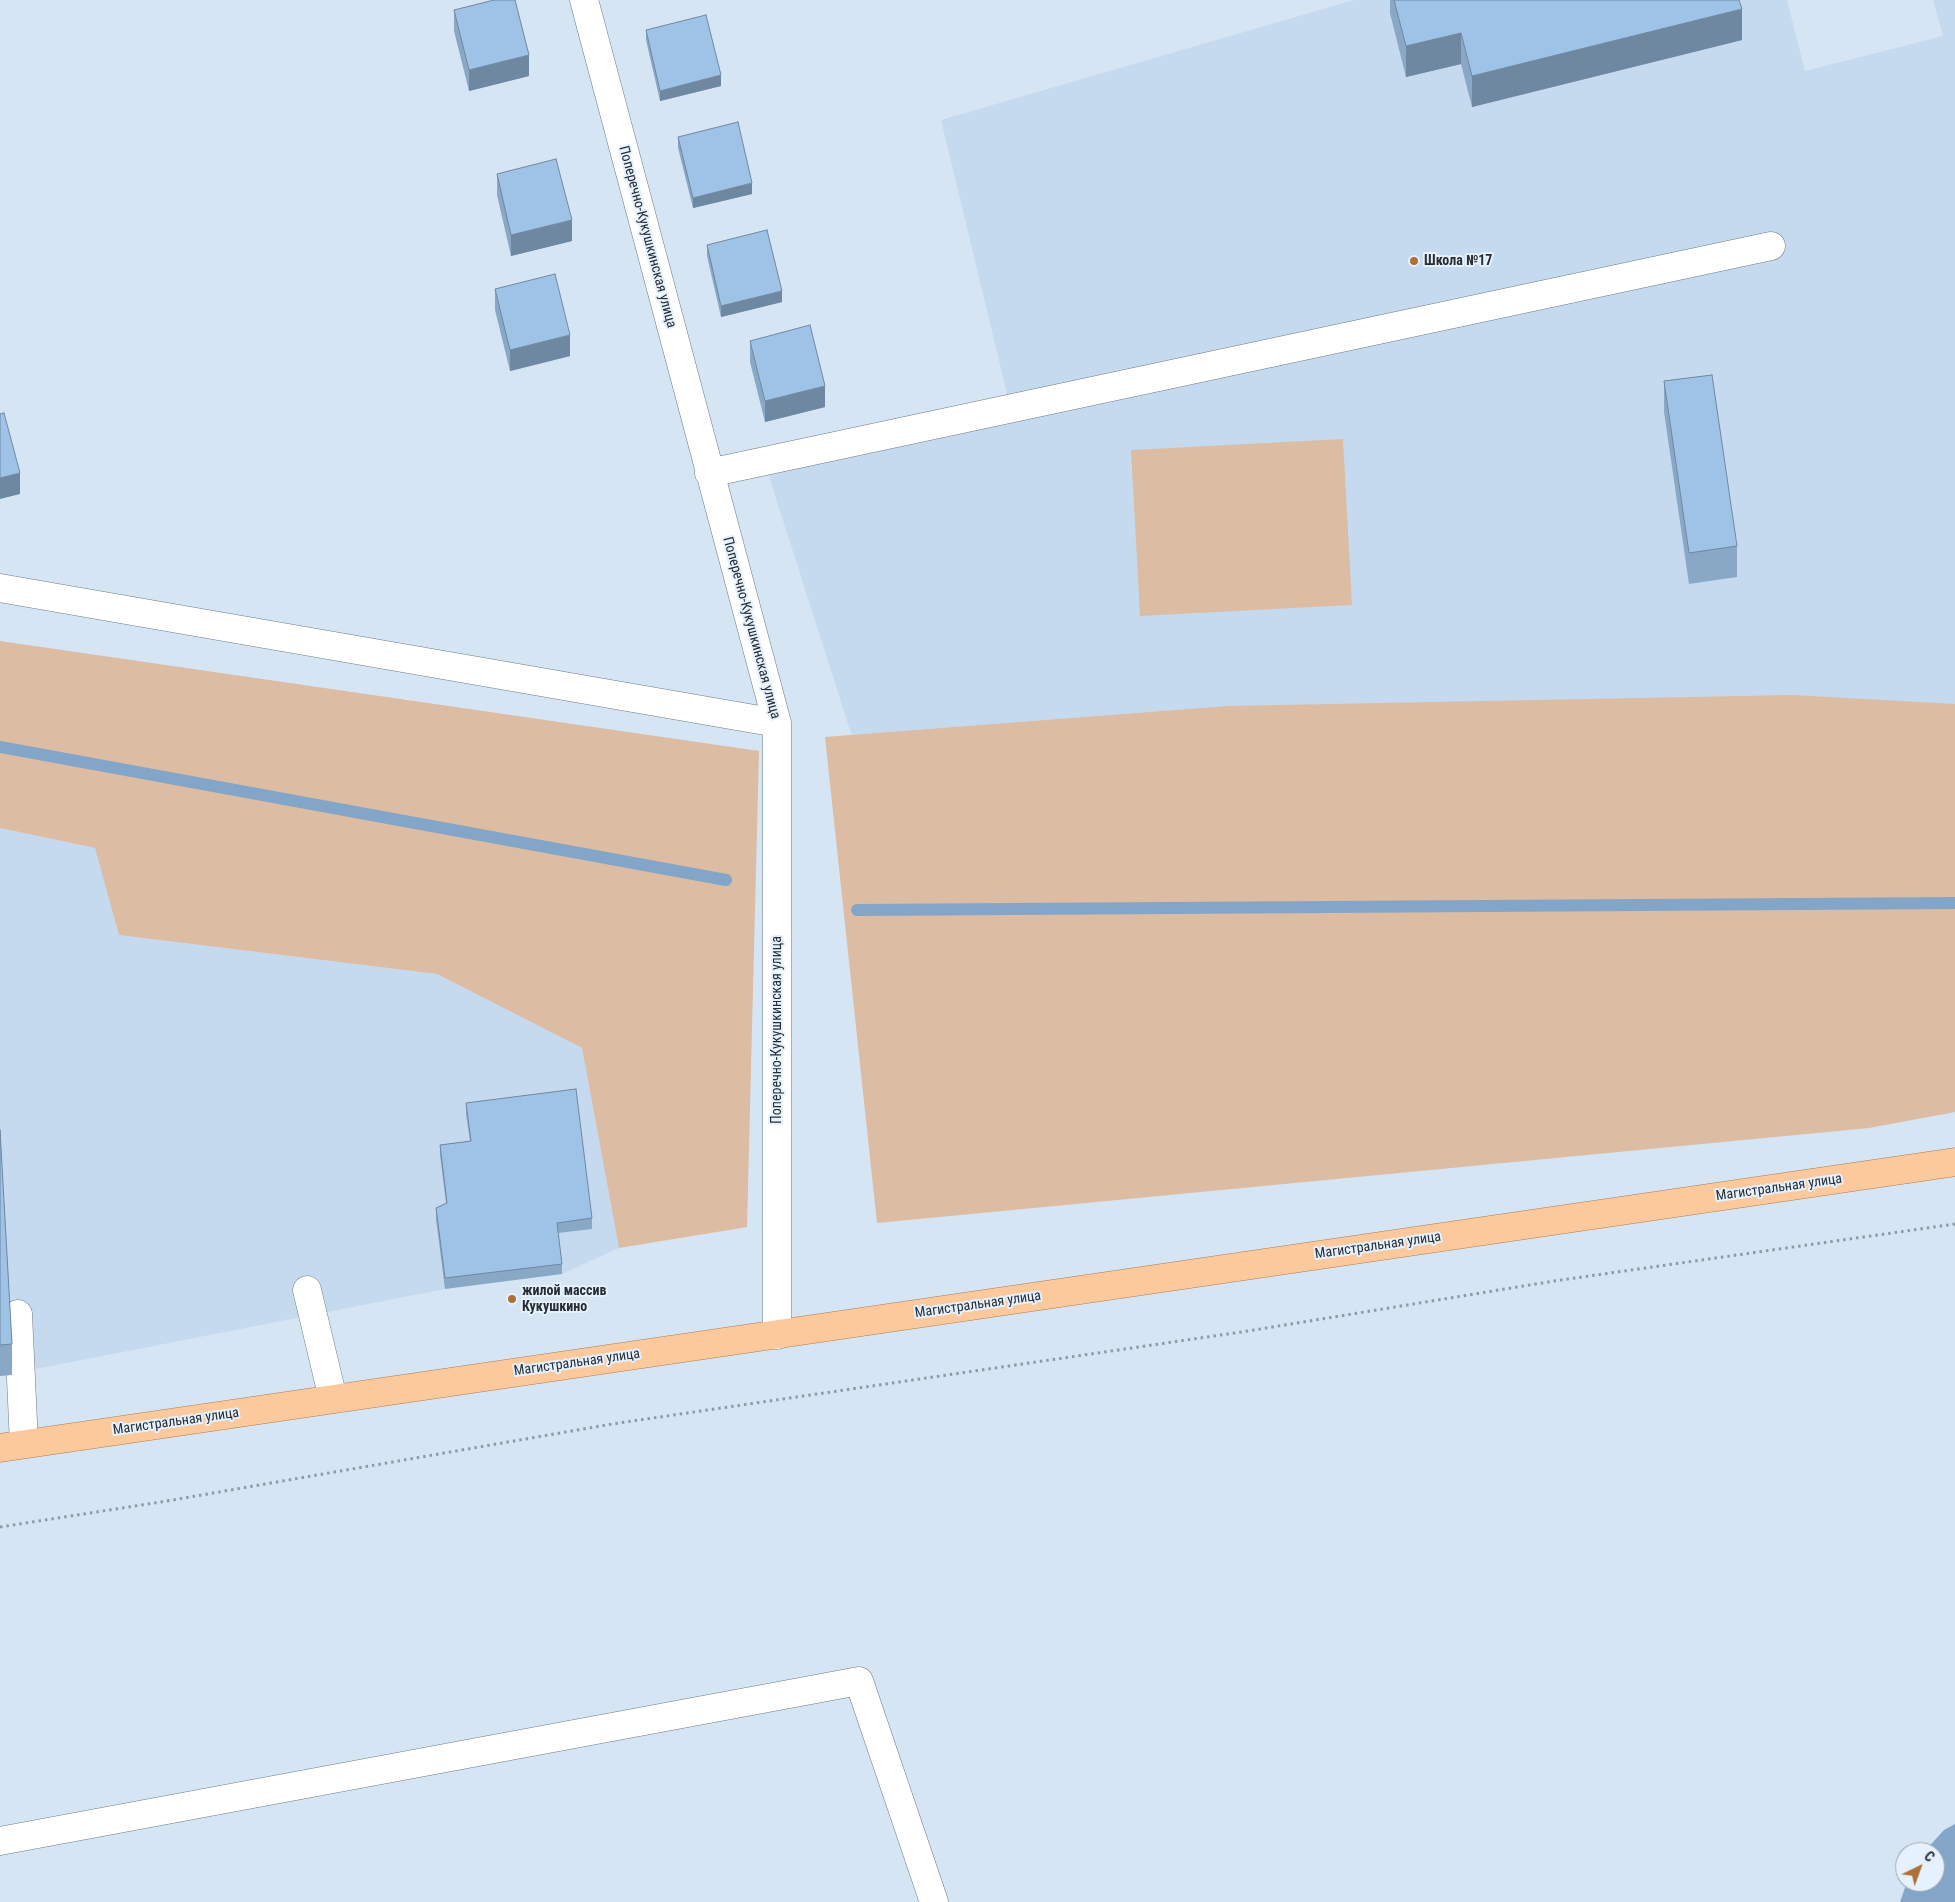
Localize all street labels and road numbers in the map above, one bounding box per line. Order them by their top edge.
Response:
street label: Поперечно-Кукушкинская улица [615,144,679,330]
street label: Поперечно-Кукушкинская улица [719,535,783,721]
street label: Поперечно-Кукушкинская улица [769,936,785,1124]
street label: Магистральная улица [1715,1171,1843,1205]
street label: Магистральная улица [1314,1229,1442,1263]
street label: Магистральная улица [914,1288,1042,1322]
street label: Магистральная улица [513,1346,641,1380]
street label: Магистральная улица [112,1405,240,1439]

